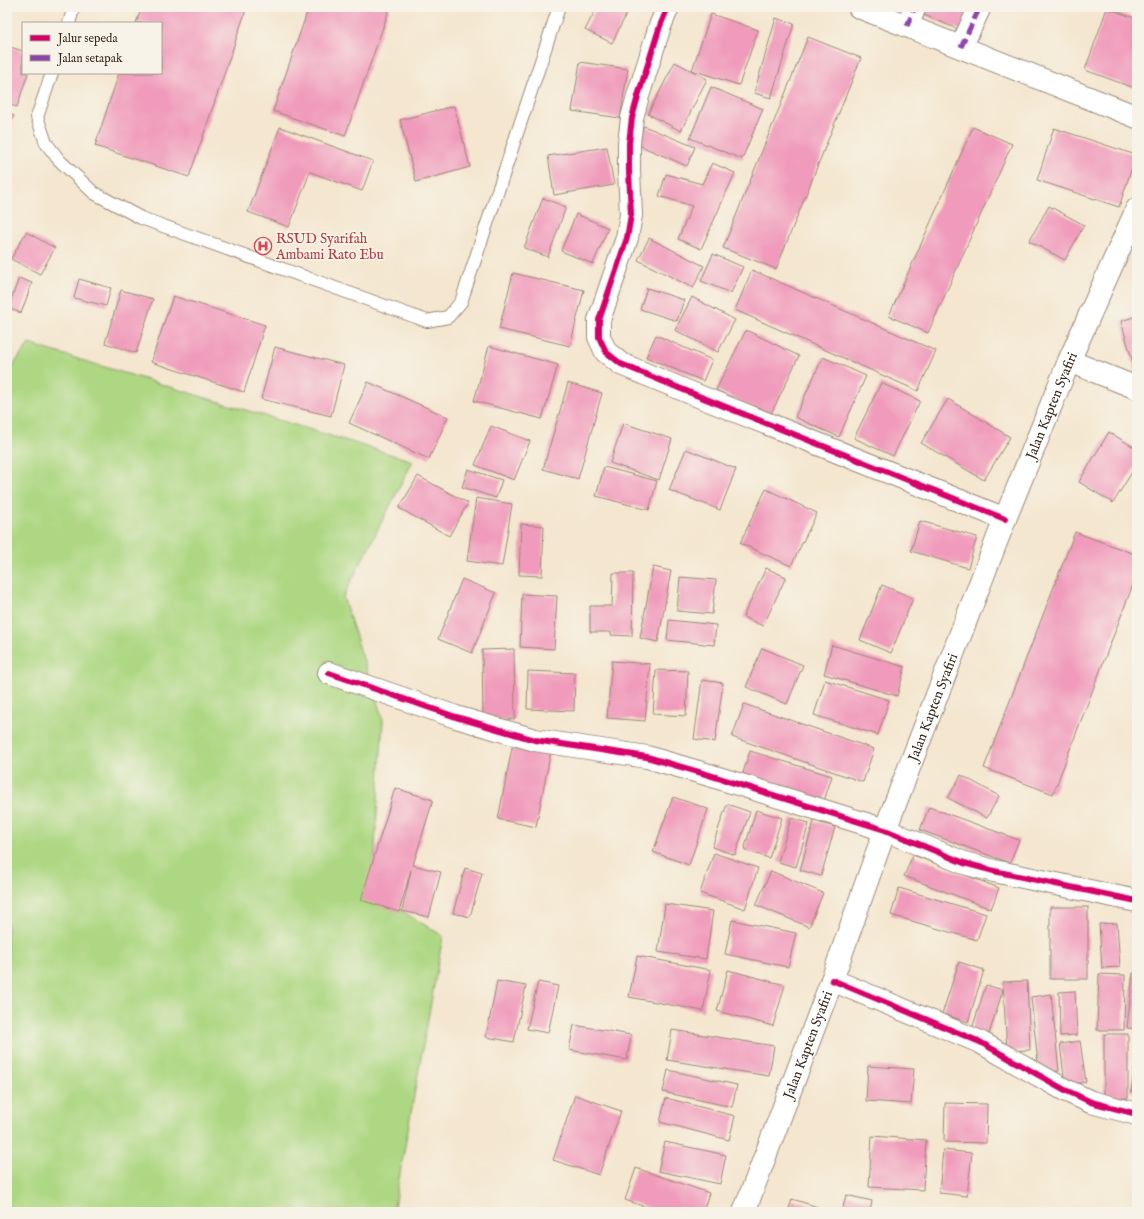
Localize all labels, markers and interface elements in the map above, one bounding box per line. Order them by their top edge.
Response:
legend [22,22,162,74]
text: Jalur sepeda [56,31,118,47]
text: Jalan setapak [56,51,123,67]
place label: RSUD Syarifah Ambami Rato Ebu [275,230,384,264]
hospital icon: RSUD Syarifah Ambami Rato Ebu [253,236,273,256]
street label: Jalan Kapten Syafiri [1021,349,1082,464]
street label: Jalan Kapten Syafiri [904,651,962,766]
street label: Jalan Kapten Syafiri [779,988,837,1103]

